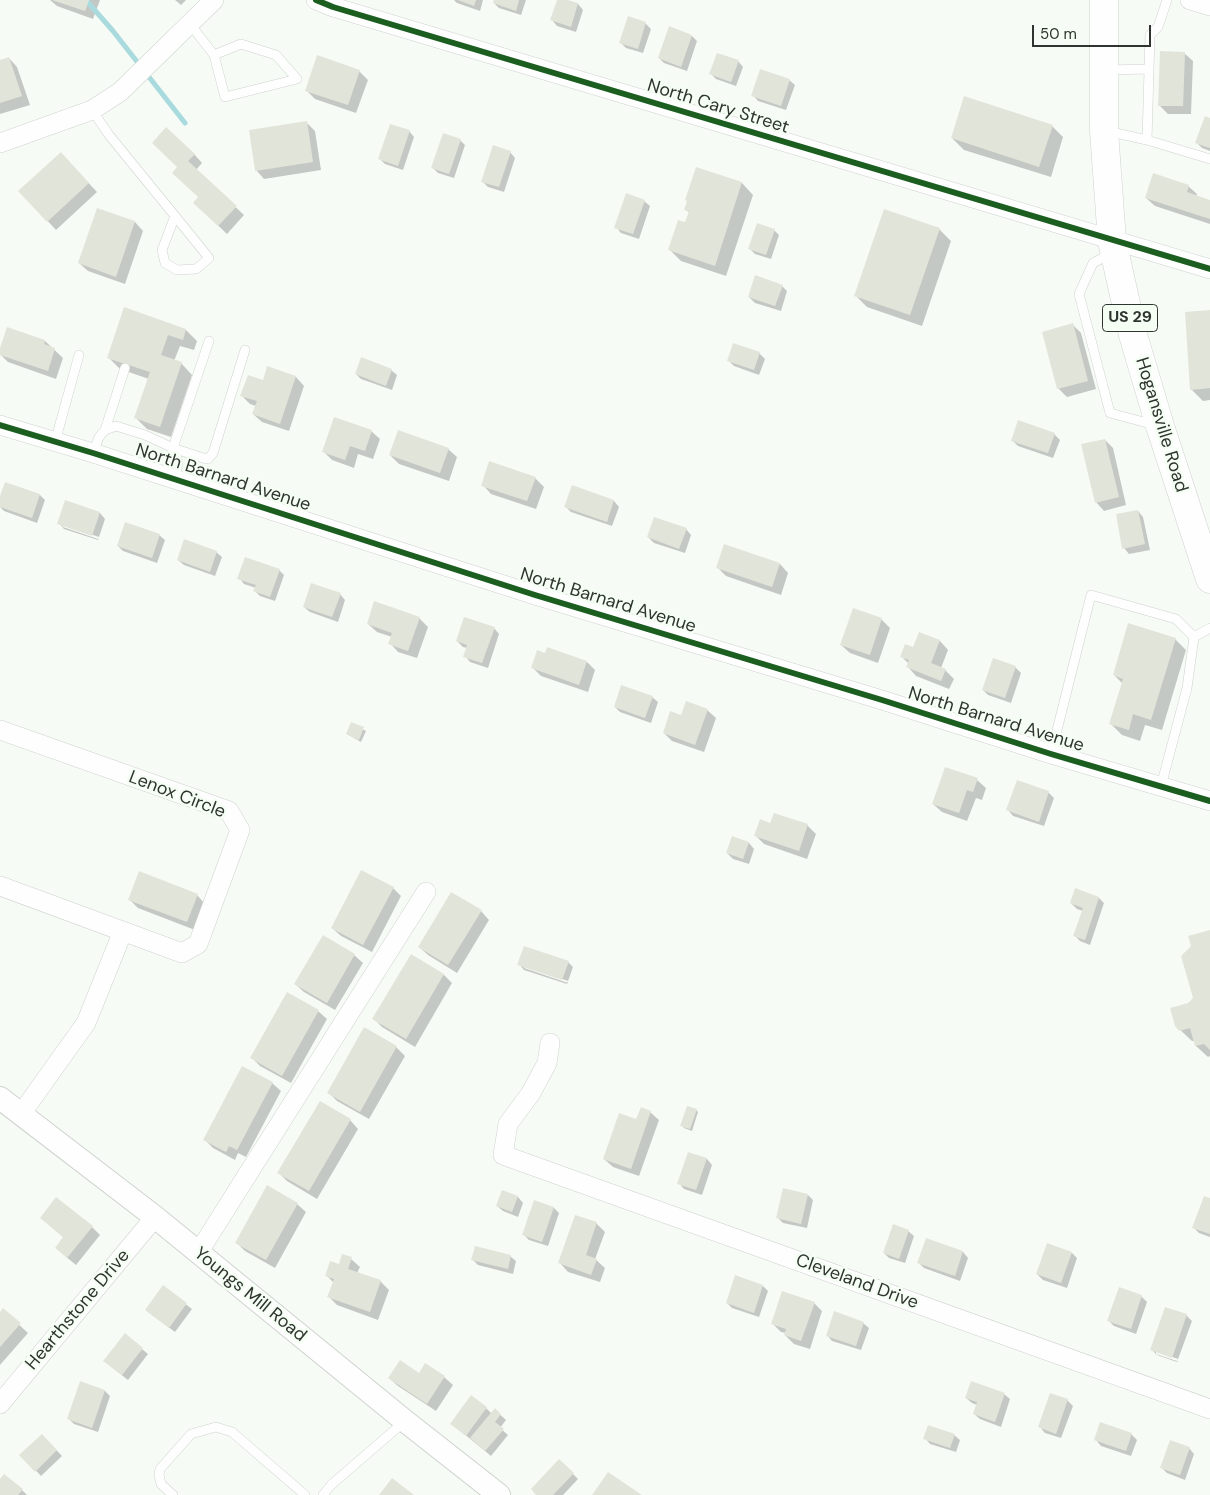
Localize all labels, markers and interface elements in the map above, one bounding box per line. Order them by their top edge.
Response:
scale bar [1035,15,1154,47]
text: 50 m [1040,24,1077,44]
street label: North Cary Street [644,75,792,139]
road number: US 29 [1102,304,1158,332]
street label: Hogansville Road [1130,355,1192,495]
street label: North Barnard Avenue [133,439,313,517]
street label: North Barnard Avenue [517,564,699,638]
street label: North Barnard Avenue [905,683,1087,757]
street label: Lenox Circle [126,767,228,823]
street label: Youngs Mill Road [189,1243,311,1347]
street label: Hearthstone Drive [21,1245,135,1375]
street label: Cleveland Drive [793,1250,921,1314]

